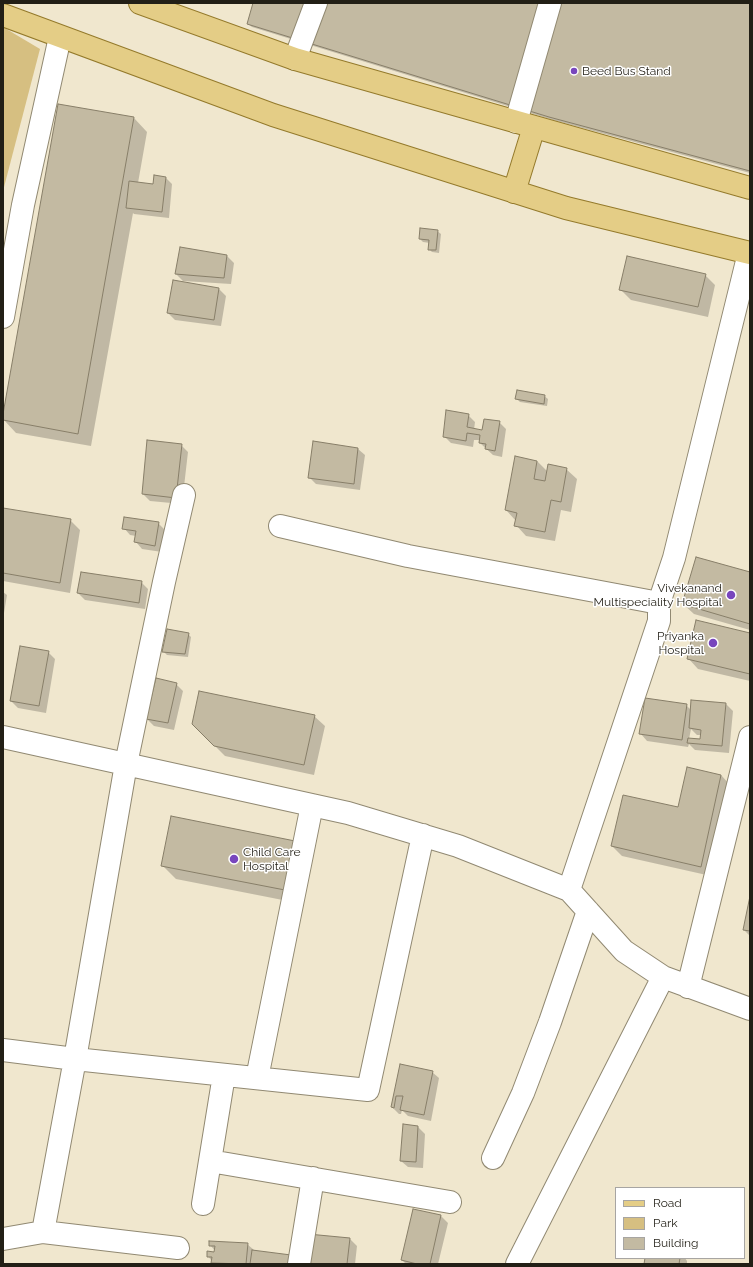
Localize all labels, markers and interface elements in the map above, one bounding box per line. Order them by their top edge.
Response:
place label: Beed Bus Stand [582,64,671,78]
marker: Beed Bus Stand [569,66,579,76]
place label: Vivekanand Multispeciality Hospital [593,581,722,609]
marker: Vivekanand Multispeciality Hospital [725,589,737,601]
place label: Priyanka Hospital [657,629,704,657]
marker: Priyanka Hospital [707,637,719,649]
place label: Child Care Hospital [243,845,300,873]
marker: Child Care Hospital [228,853,240,865]
legend [615,1187,745,1259]
text: Road [653,1196,682,1210]
text: Park [653,1216,678,1230]
text: Building [653,1236,699,1250]

